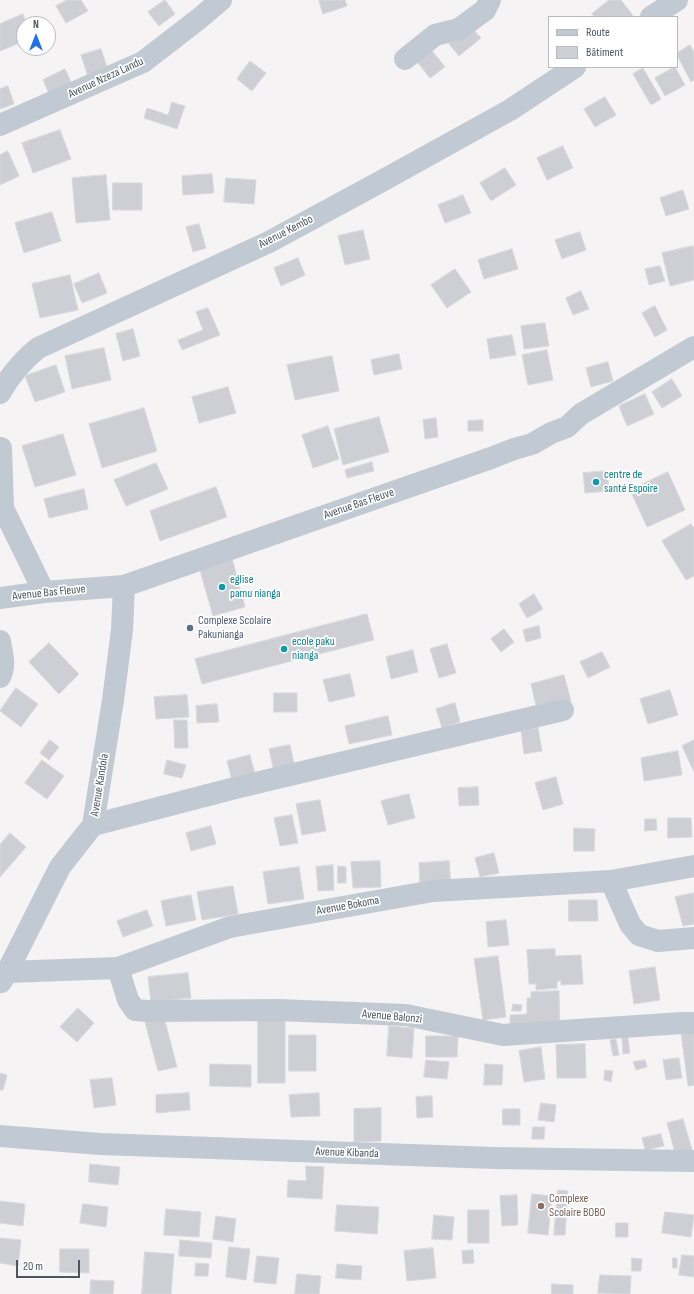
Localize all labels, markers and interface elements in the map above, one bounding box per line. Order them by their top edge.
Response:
north arrow [16,16,56,56]
legend [548,16,678,68]
text: N [33,18,39,31]
text: Route [586,25,610,40]
text: Bâtiment [586,45,623,60]
street label: Avenue Nzeza Landu [66,54,146,102]
street label: Avenue Kembo [256,212,316,252]
place label: centre de santé Espoire [604,468,658,496]
marker: centre de santé Espoire [591,477,601,487]
street label: Avenue Bas Fleuve [322,485,396,523]
place label: eglise pamu nianga [230,573,281,601]
street label: Avenue Bas Fleuve [12,582,86,604]
marker: eglise pamu nianga [217,582,227,592]
place label: Complexe Scolaire Pakunianga [198,614,271,642]
marker: Complexe Scolaire Pakunianga [185,623,195,633]
place label: ecole paku nianga [292,635,335,663]
marker: ecole paku nianga [279,644,289,654]
street label: Avenue Kandola [88,753,112,817]
street label: Avenue Bokoma [316,893,380,919]
street label: Avenue Balonzi [361,1007,423,1027]
street label: Avenue Kibanda [315,1145,379,1161]
place label: Complexe Scolaire BOBO [549,1192,605,1220]
marker: Complexe Scolaire BOBO [536,1201,546,1211]
scale bar [18,1252,82,1278]
text: 20 m [23,1259,43,1274]

